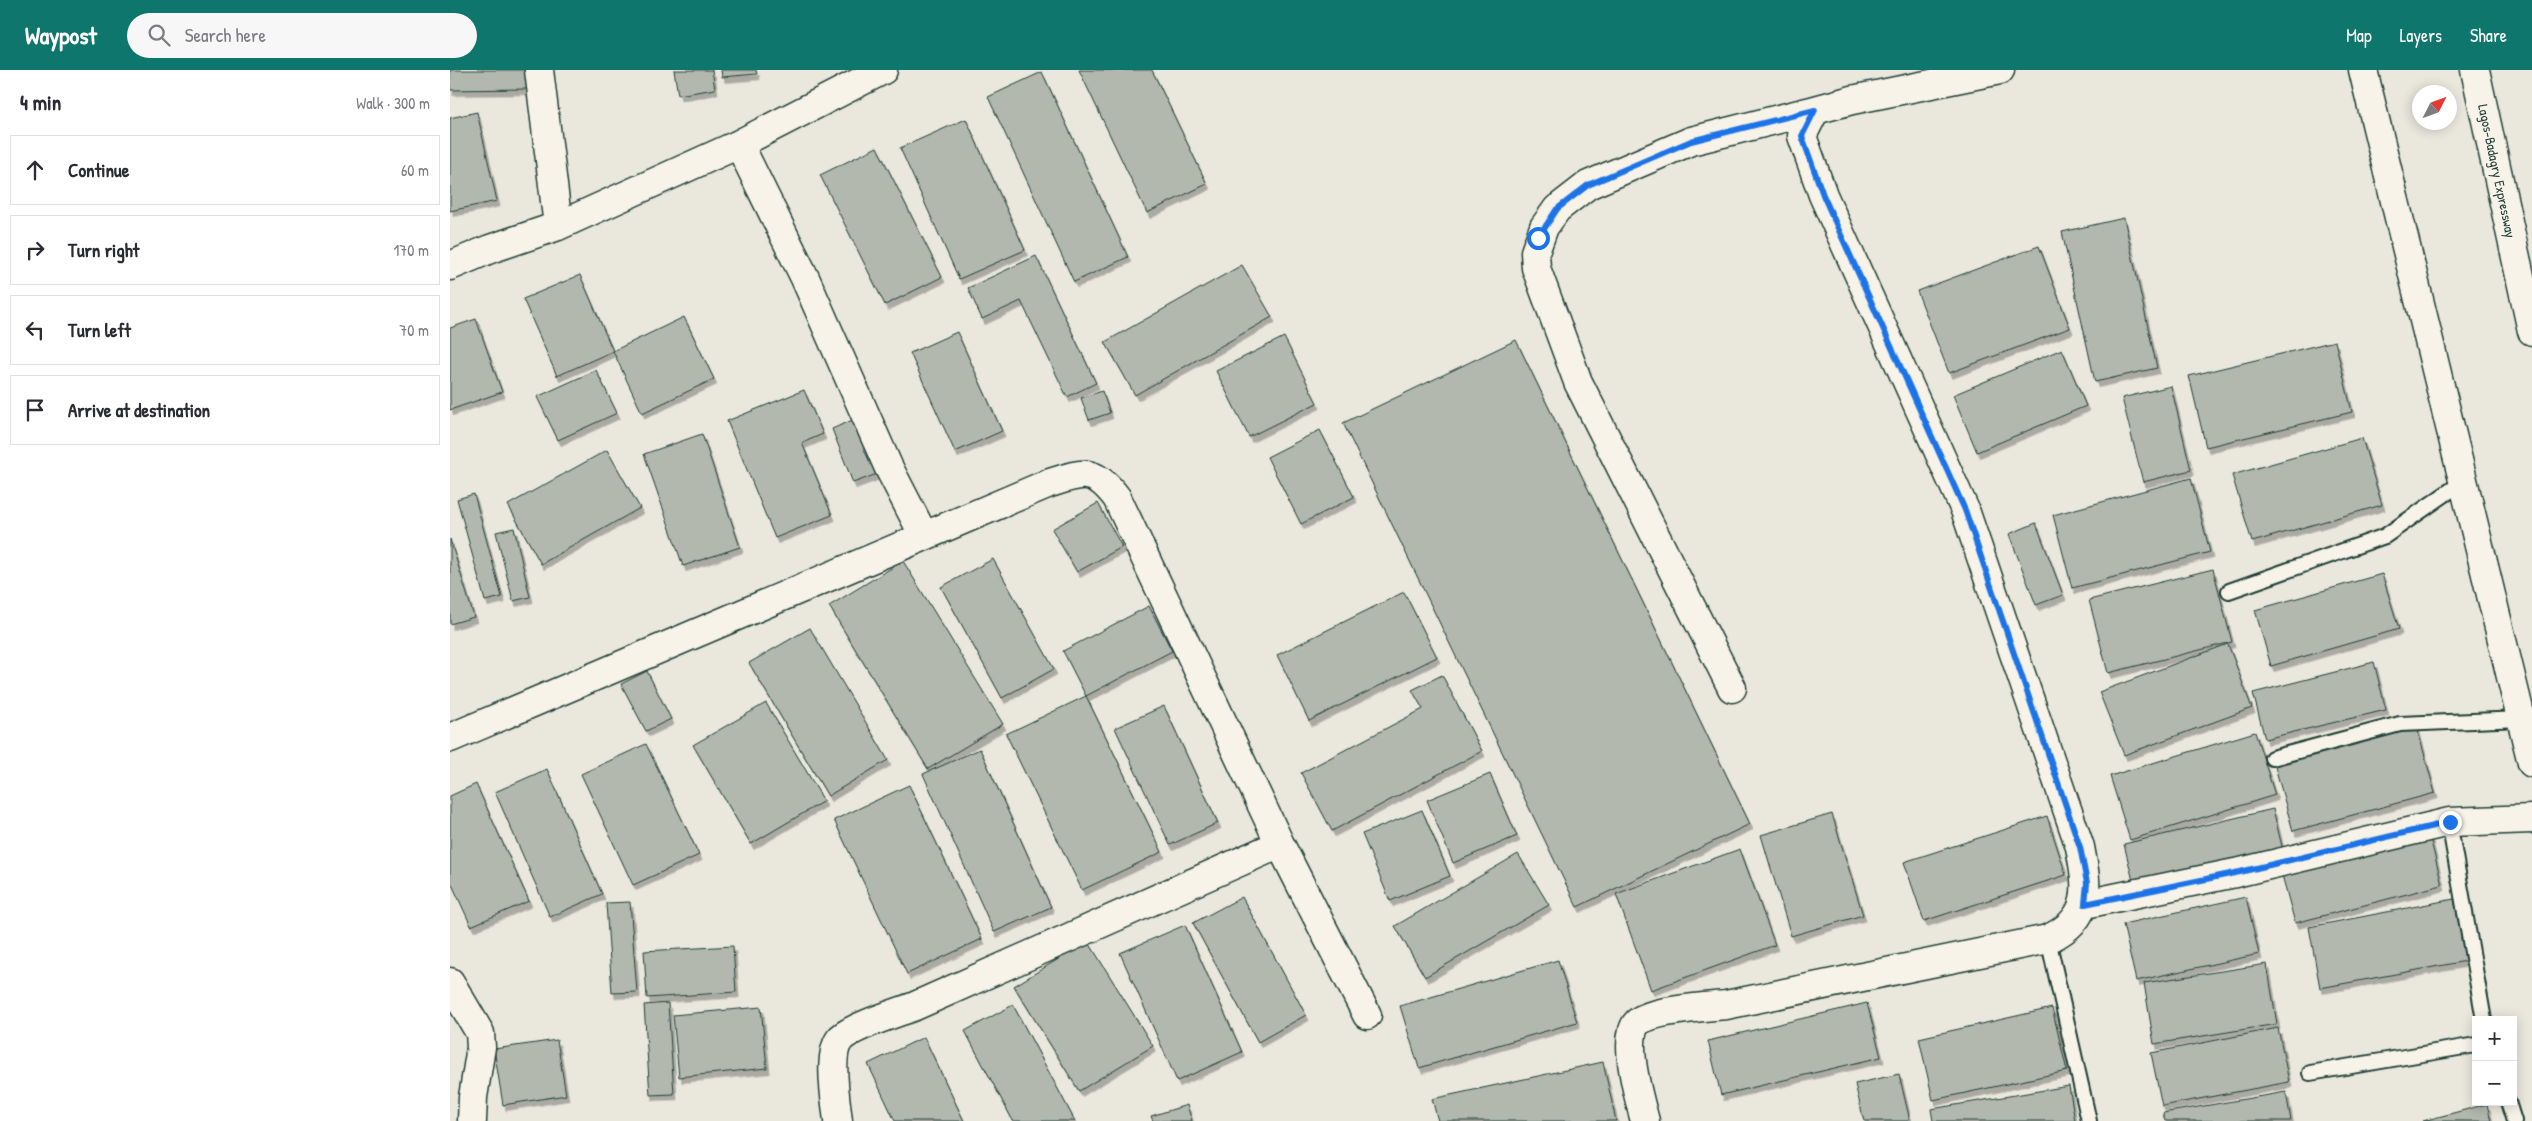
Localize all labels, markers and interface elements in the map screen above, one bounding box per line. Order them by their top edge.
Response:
search box [127,13,477,58]
text: Waypost [25,19,97,51]
icon: search [145,21,173,49]
text: Search here [185,22,266,48]
text: Map [2346,23,2372,48]
text: Layers [2400,23,2442,48]
text: Share [2470,23,2507,48]
north arrow [2412,85,2457,130]
text: 4 min [20,88,61,117]
text: Walk · 300 m [356,92,430,114]
street label: Lagos-Badagry Expressway [2473,102,2521,240]
icon: ahead [21,156,49,184]
text: Continue [68,157,129,183]
text: 60 m [401,159,429,181]
route start [1527,227,1550,250]
icon: right [21,236,49,264]
text: Turn right [68,237,139,263]
text: 170 m [394,239,429,261]
icon: left [21,316,49,344]
text: Turn left [68,317,131,343]
text: 70 m [399,319,429,341]
icon: arrive [21,396,49,424]
text: Arrive at destination [68,397,210,423]
route end [2439,811,2462,834]
map controls [2472,1016,2517,1106]
button: + [2472,1016,2517,1061]
button: − [2472,1061,2517,1106]

